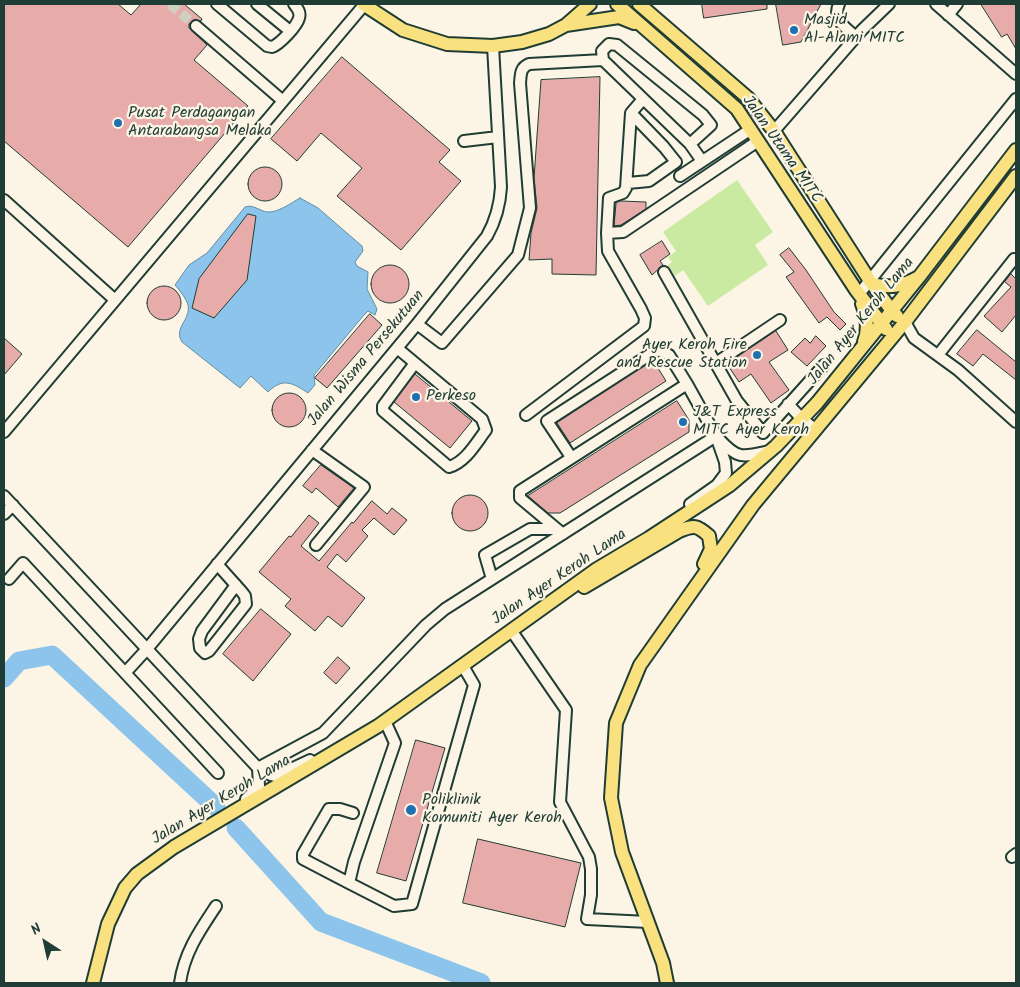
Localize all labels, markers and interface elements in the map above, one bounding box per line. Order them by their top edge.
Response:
place label: Masjid Al-Alami MITC [804,11,905,49]
marker: Masjid Al-Alami MITC [788,24,800,36]
street label: Jalan Utama MITC [737,92,825,208]
place label: Pusat Perdagangan Antarabangsa Melaka [128,104,272,142]
marker: Pusat Perdagangan Antarabangsa Melaka [112,117,124,129]
street label: Jalan Ayer Keroh Lama [805,254,919,390]
street label: Jalan Wisma Persekutuan [305,287,429,431]
place label: Ayer Keroh Fire and Rescue Station [617,336,747,374]
marker: Ayer Keroh Fire and Rescue Station [751,349,763,361]
place label: Perkeso [426,387,476,407]
marker: Perkeso [410,391,422,403]
place label: J&T Express MITC Ayer Keroh [693,403,809,441]
marker: J&T Express MITC Ayer Keroh [677,416,689,428]
street label: Jalan Ayer Keroh Lama [489,526,631,630]
street label: Jalan Ayer Keroh Lama [149,752,295,850]
place label: Poliklinik Komuniti Ayer Keroh [422,791,562,829]
marker: Poliklinik Komuniti Ayer Keroh [404,803,418,817]
north arrow [20,917,70,967]
text: N [26,918,46,941]

